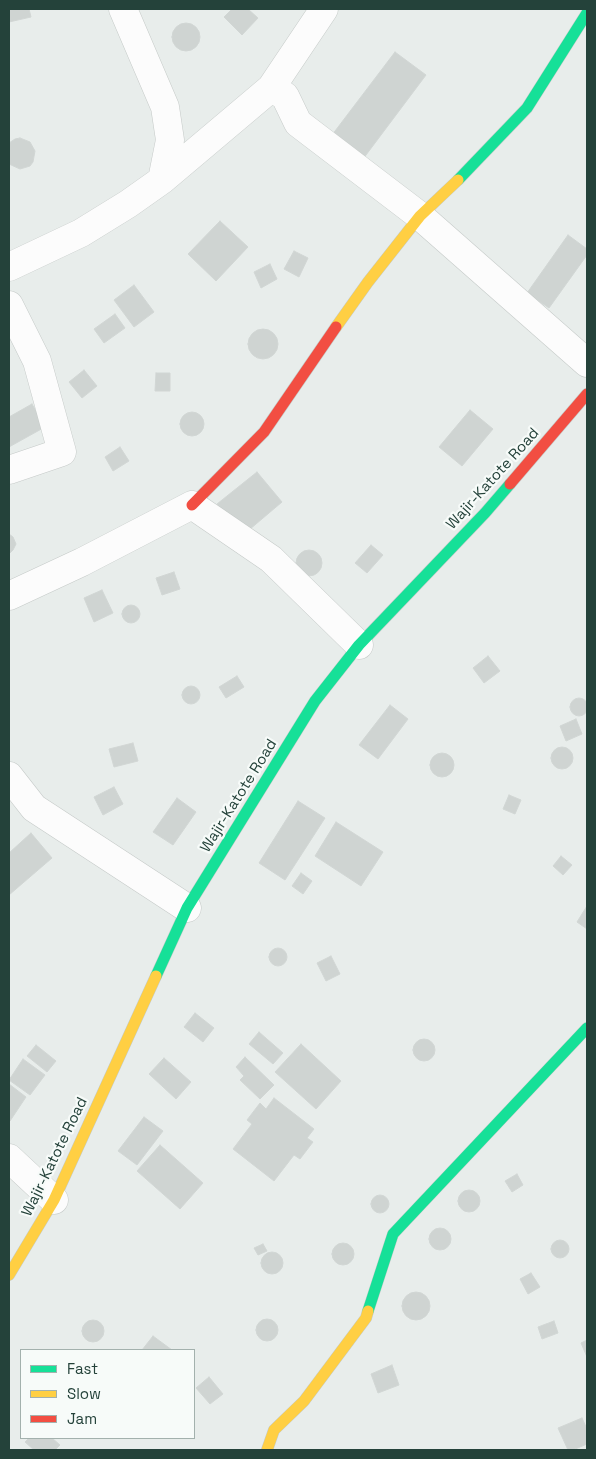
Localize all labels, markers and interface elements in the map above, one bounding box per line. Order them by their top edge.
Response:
street label: Wajir-Katote Road [443,425,543,533]
street label: Wajir-Katote Road [197,736,281,856]
street label: Wajir-Katote Road [18,1095,92,1219]
legend [20,1349,195,1439]
text: Fast [67,1359,98,1378]
text: Slow [67,1384,101,1403]
text: Jam [67,1409,97,1428]

